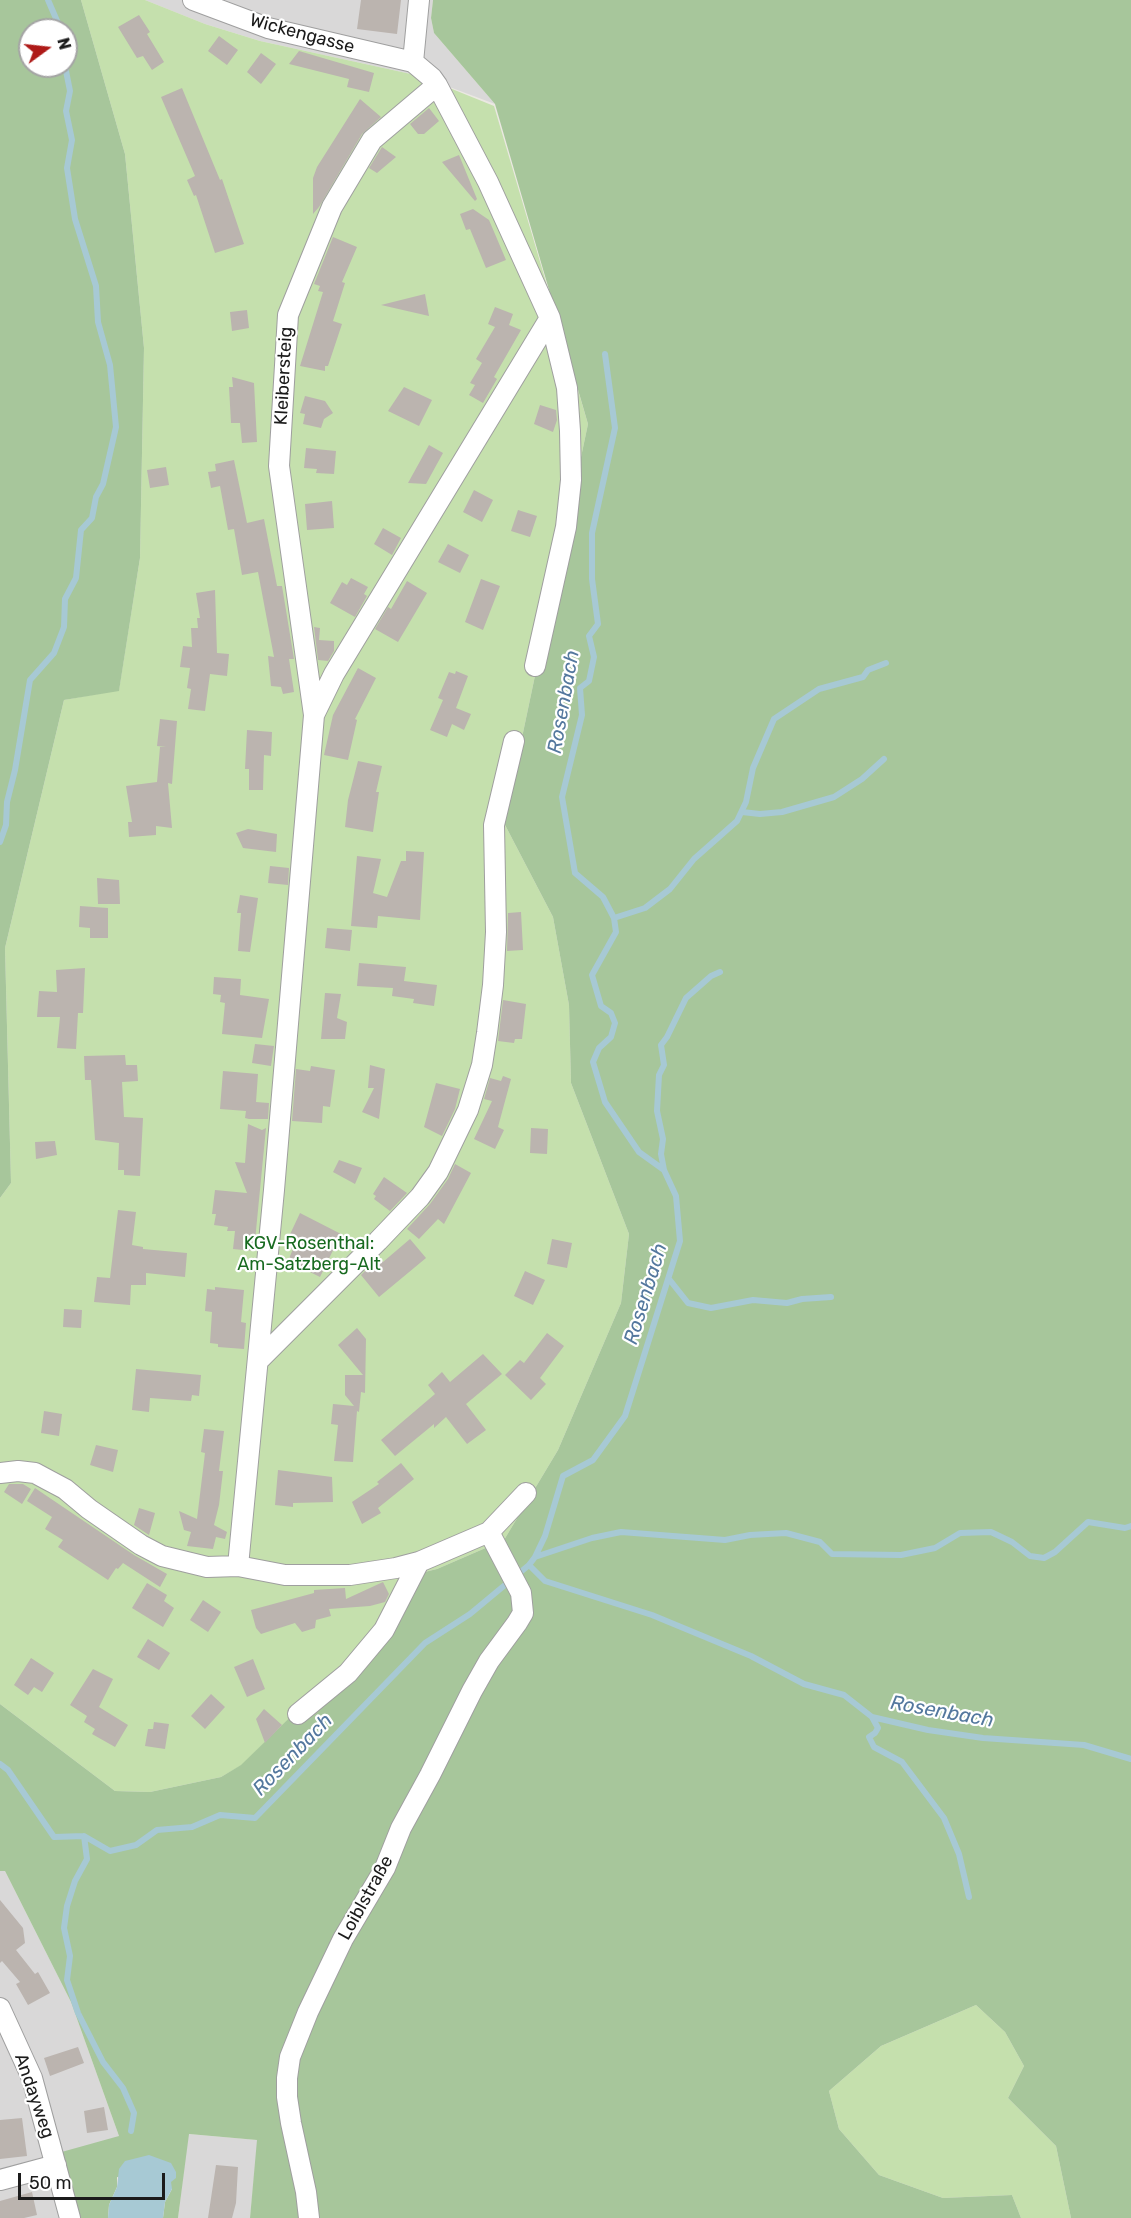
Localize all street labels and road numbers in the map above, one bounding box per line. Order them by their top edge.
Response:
street label: Wickengasse [247,10,357,58]
street label: Kleibersteig [271,326,297,426]
street label: Loiblstraße [334,1852,398,1944]
street label: Andayweg [9,2051,59,2141]

